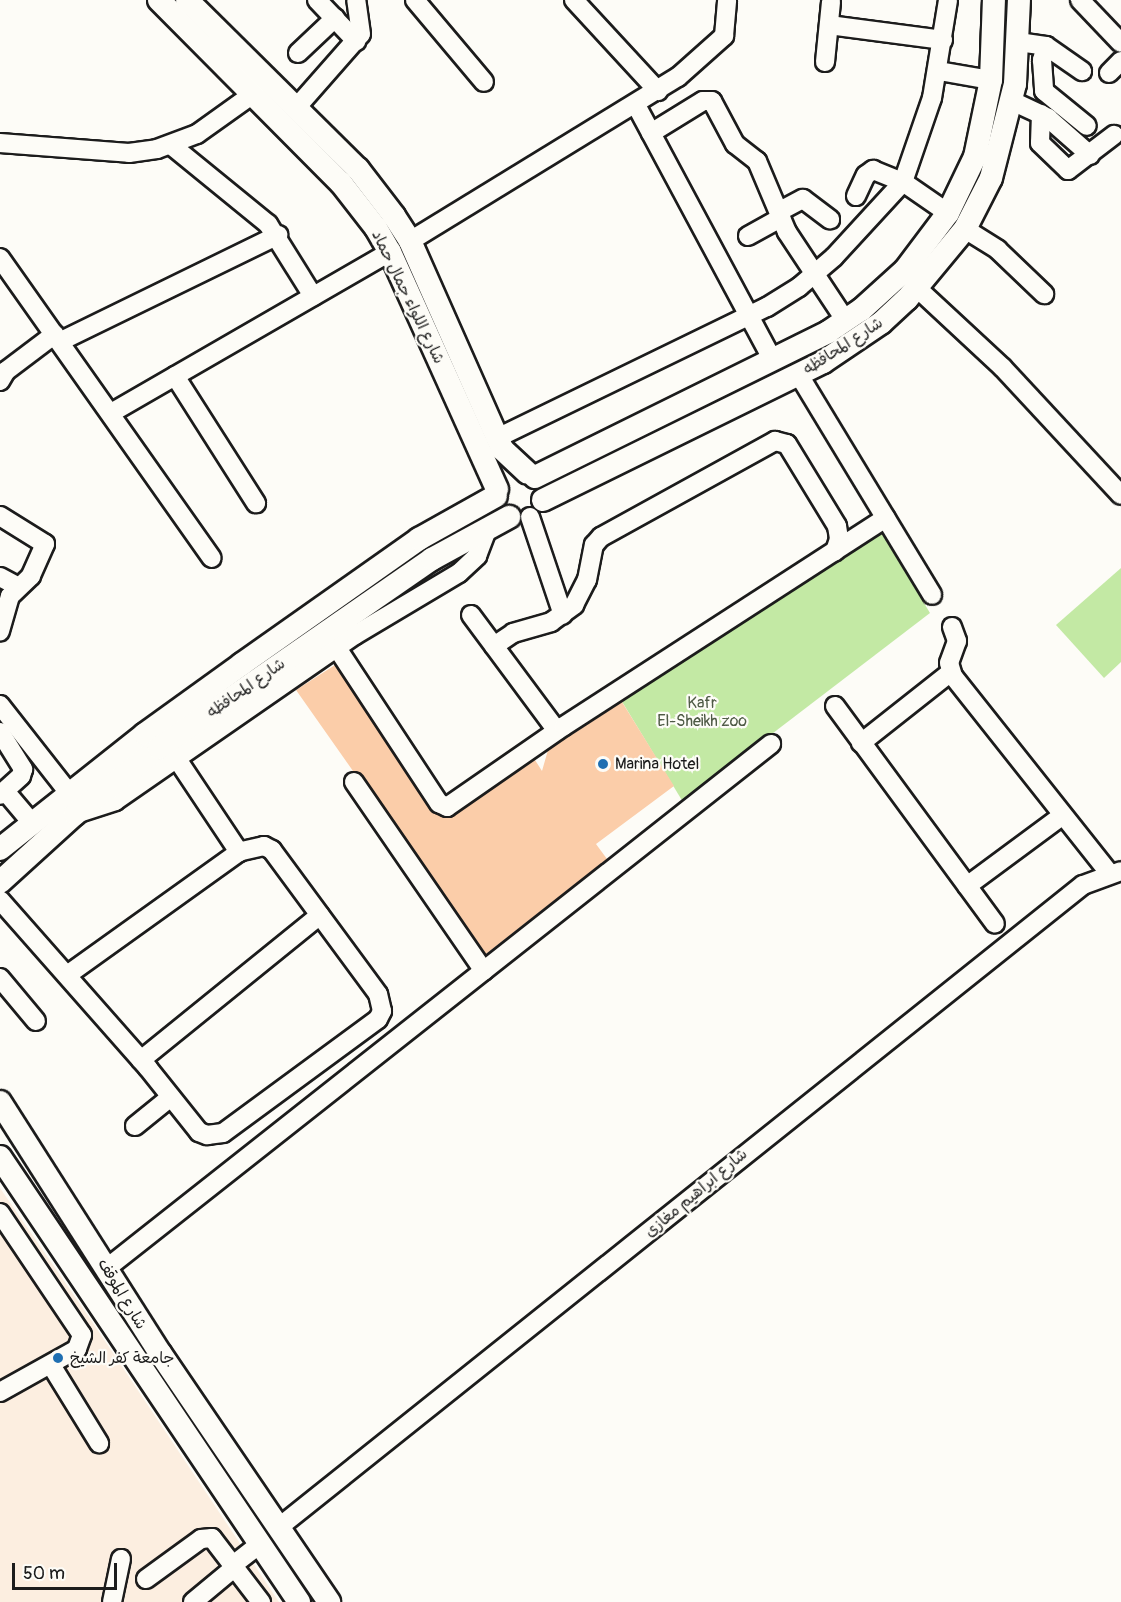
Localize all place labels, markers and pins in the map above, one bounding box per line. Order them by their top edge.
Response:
place label: Marina Hotel [615,754,699,774]
marker: Marina Hotel [596,757,610,771]
place label: جامعة كفر الشيخ [70,1348,175,1368]
marker: جامعة كفر الشيخ [51,1351,65,1365]

